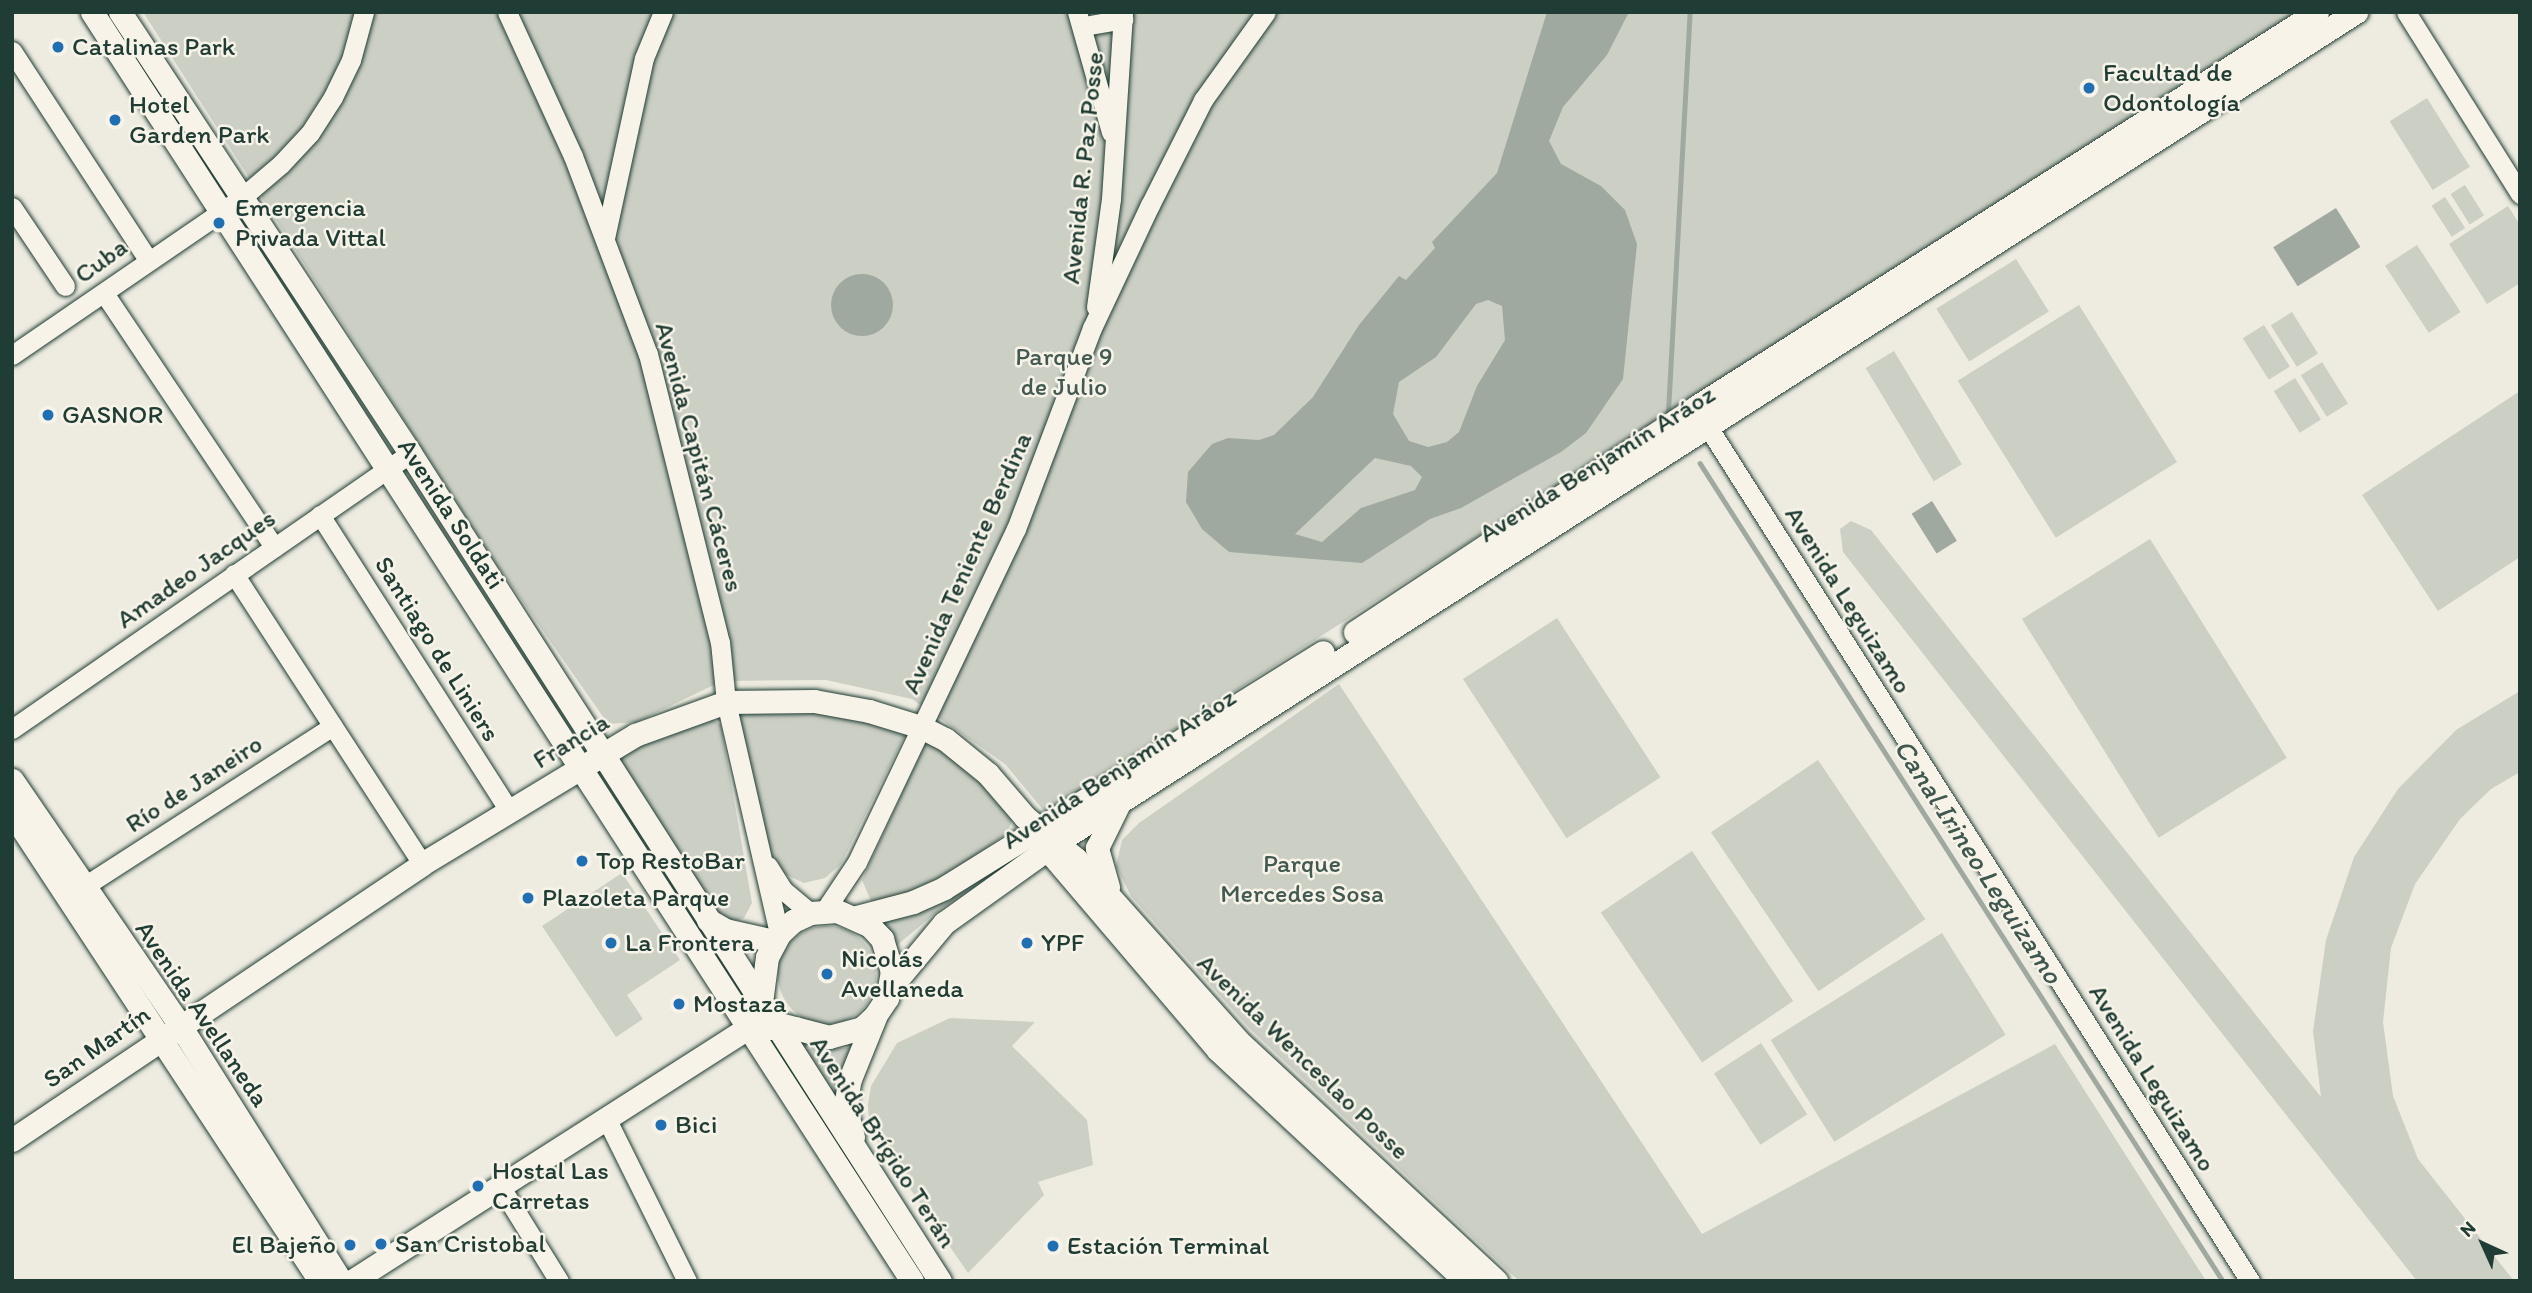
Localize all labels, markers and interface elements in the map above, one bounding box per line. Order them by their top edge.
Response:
place label: Catalinas Park [72,31,236,63]
marker: Catalinas Park [50,39,66,55]
street label: Avenida R. Paz Posse [1055,51,1111,285]
place label: Facultad de Odontología [2103,57,2240,119]
marker: Facultad de Odontología [2081,80,2097,96]
place label: Hotel Garden Park [129,89,269,150]
marker: Hotel Garden Park [107,112,123,128]
place label: Emergencia Privada Vittal [235,192,386,254]
marker: Emergencia Privada Vittal [209,213,229,233]
street label: Cuba [69,232,133,290]
street label: Avenida Capitán Cáceres [648,319,750,595]
park label: Parque 9 de Julio [1015,341,1113,402]
street label: Avenida Benjamín Aráoz [1473,379,1721,549]
place label: GASNOR [62,399,163,431]
marker: GASNOR [40,407,56,423]
street label: Avenida Teniente Berdina [895,427,1039,699]
street label: Avenida Soldati [391,433,511,595]
street label: Avenida Leguizamo [1778,501,1918,699]
street label: Amadeo Jacques [110,503,282,635]
street label: Santiago de Liniers [367,550,507,748]
street label: Avenida Benjamín Aráoz [996,682,1242,856]
street label: Francia [527,706,615,776]
street label: Río de Janeiro [120,728,268,840]
water label: Canal Irineo Leguizamo [1888,733,2070,989]
place label: Top RestoBar [596,845,744,877]
park label: Parque Mercedes Sosa [1220,848,1384,910]
marker: Top RestoBar [574,853,590,869]
place label: Plazoleta Parque [542,882,730,914]
marker: Plazoleta Parque [520,890,536,906]
street label: Avenida Avellaneda [128,915,276,1113]
place label: La Frontera [625,927,754,959]
place label: YPF [1041,927,1084,959]
marker: La Frontera [603,935,619,951]
marker: YPF [1019,935,1035,951]
place label: Nicolás Avellaneda [841,943,964,1004]
street label: Avenida Wenceslao Posse [1191,948,1415,1166]
marker: Nicolás Avellaneda [819,966,835,982]
street label: Avenida Leguizamo [2082,979,2222,1177]
place label: Mostaza [693,988,786,1020]
marker: Mostaza [671,996,687,1012]
street label: San Martín [37,999,157,1095]
street label: Avenida Brígido Terán [804,1031,962,1253]
place label: Bici [675,1109,717,1141]
marker: Bici [653,1117,669,1133]
place label: Hostal Las Carretas [492,1155,609,1216]
marker: Hostal Las Carretas [470,1178,486,1194]
north arrow [2448,1209,2518,1279]
text: N [2455,1216,2480,1241]
place label: San Cristobal [395,1228,546,1260]
place label: El Bajeño [231,1229,336,1261]
place label: Estación Terminal [1067,1230,1267,1262]
marker: San Cristobal [373,1236,389,1252]
marker: El Bajeño [342,1237,358,1253]
marker: Estación Terminal [1045,1238,1061,1254]

